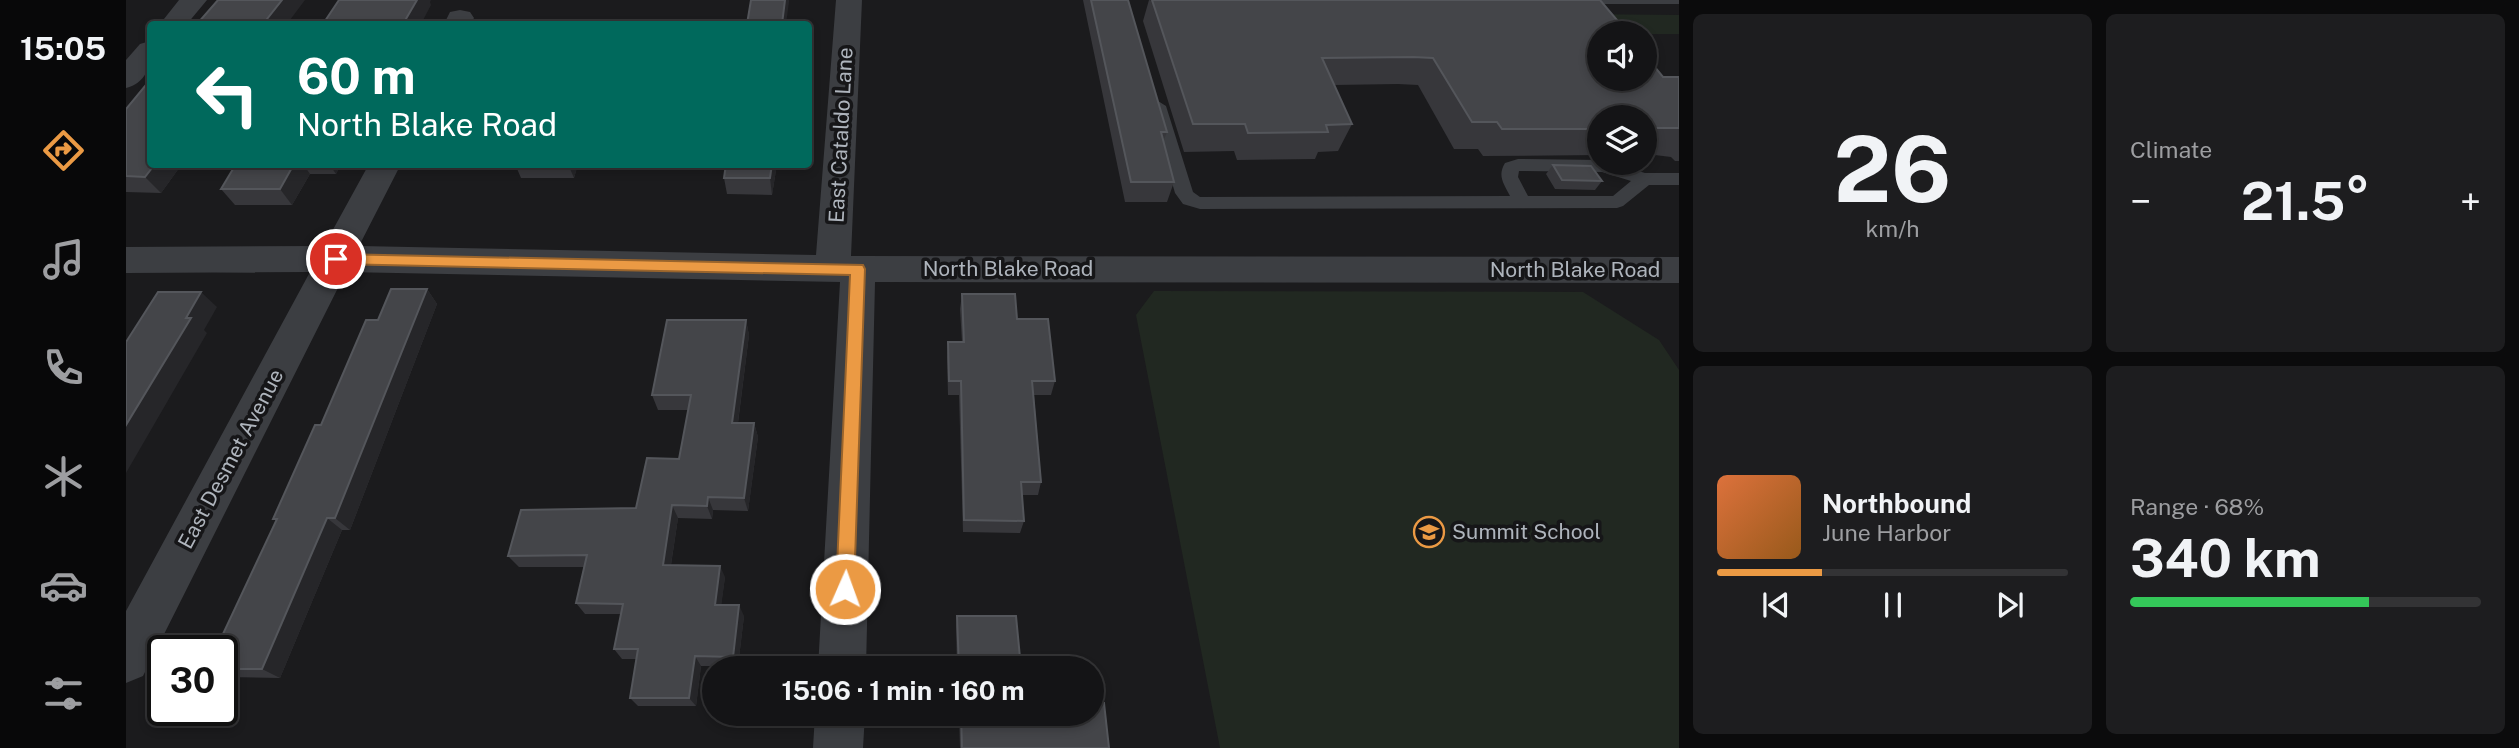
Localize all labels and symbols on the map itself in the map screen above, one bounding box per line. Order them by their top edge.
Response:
street label: East Cataldo Lane [823,47,858,223]
pin [306,229,366,289]
street label: North Blake Road [923,256,1093,281]
street label: North Blake Road [1490,257,1660,282]
street label: East Desmet Avenue [173,365,289,553]
school or university icon: Summit School [1412,515,1446,549]
place label: Summit School [1452,519,1601,544]
position arrow [808,552,882,626]
speed limit sign: 30 [147,635,238,726]

